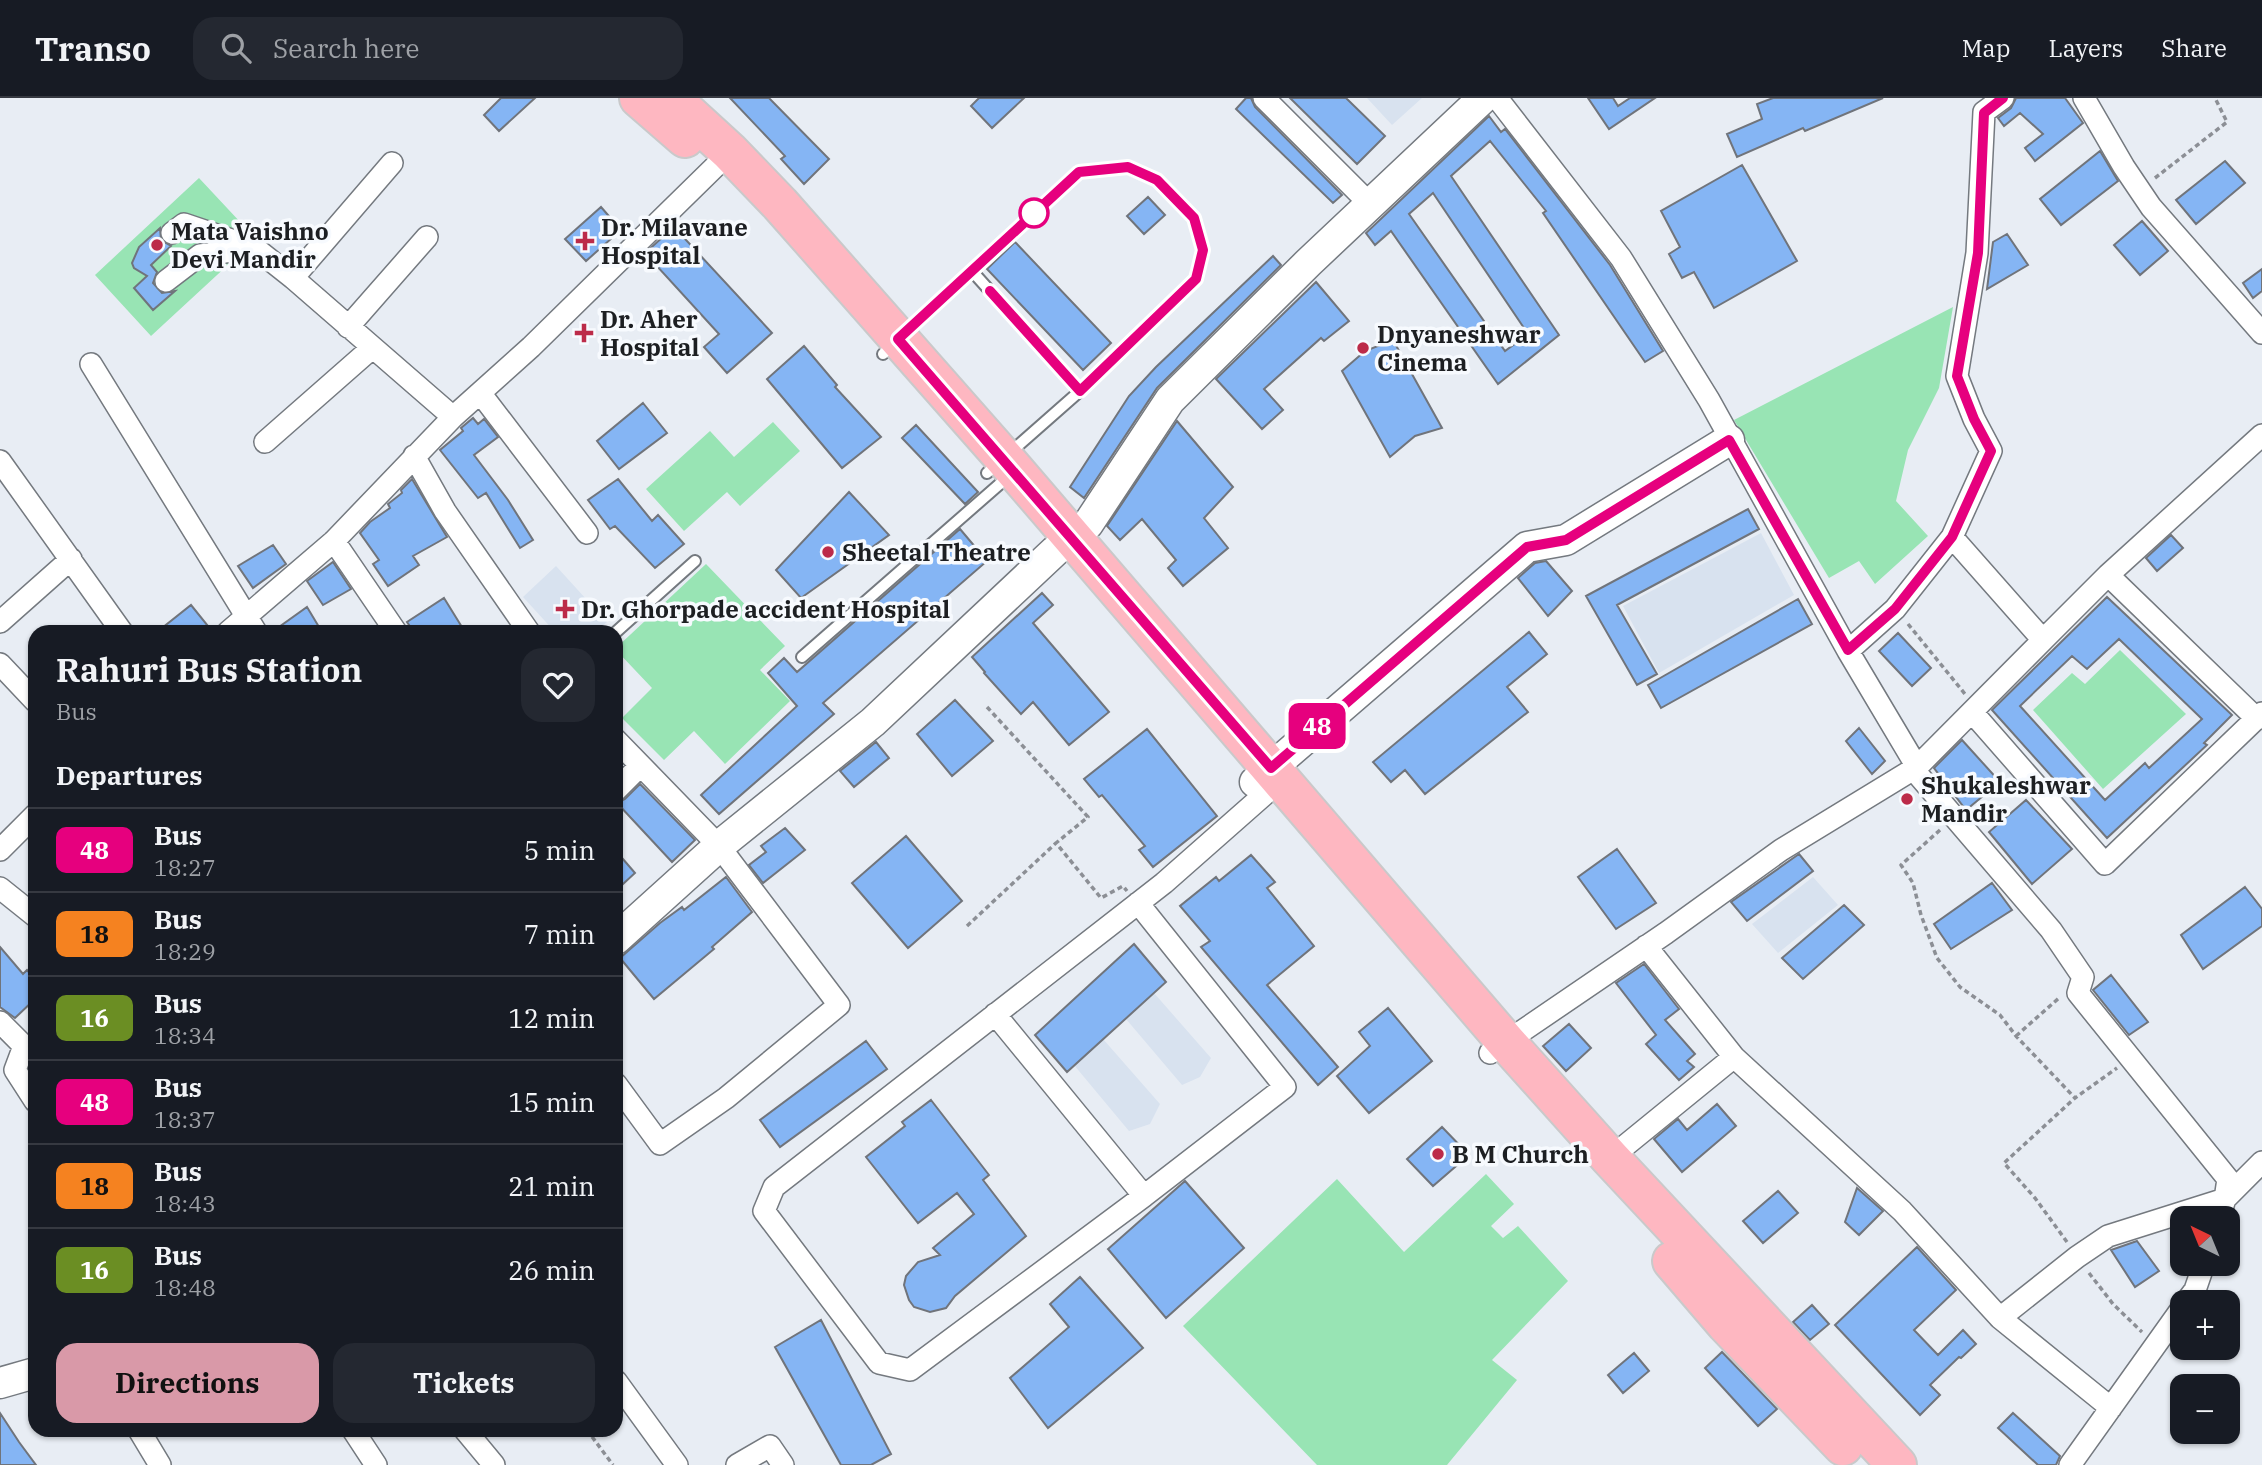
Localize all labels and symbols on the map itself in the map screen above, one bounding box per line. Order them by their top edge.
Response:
unlabelled marker [1019,198,1049,228]
place label: Dr. Milavane Hospital [601,211,748,271]
place label: Mata Vaishno Devi Mandir [171,215,329,275]
marker: Dr. Milavane Hospital [575,231,595,251]
marker: Mata Vaishno Devi Mandir [149,237,165,253]
place label: Dr. Aher Hospital [600,303,700,363]
place label: Dnyaneshwar Cinema [1377,318,1541,378]
marker: Dr. Aher Hospital [574,323,594,343]
marker: Dnyaneshwar Cinema [1355,340,1371,356]
place label: Sheetal Theatre [842,536,1031,568]
marker: Sheetal Theatre [820,544,836,560]
place label: Dr. Ghorpade accident Hospital [581,593,950,625]
marker: Dr. Ghorpade accident Hospital [555,599,575,619]
line badge: 48 [1286,703,1348,749]
place label: Shukaleshwar Mandir [1921,769,2091,829]
marker: Shukaleshwar Mandir [1899,791,1915,807]
place label: B M Church [1452,1138,1589,1170]
marker: B M Church [1430,1146,1446,1162]
north arrow [2170,1206,2240,1276]

